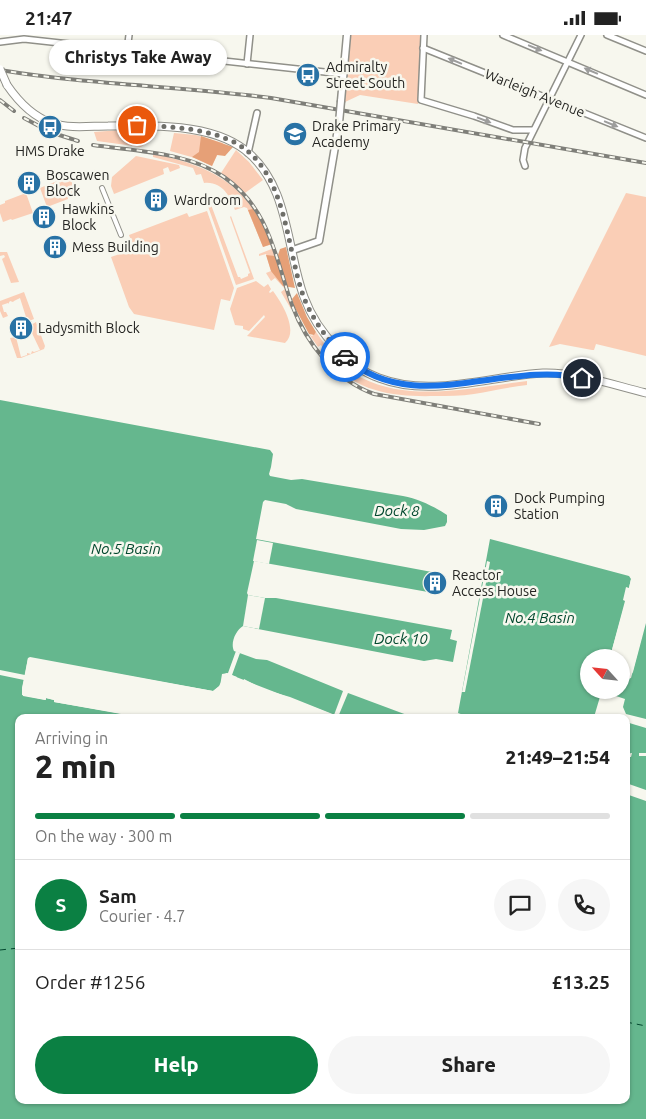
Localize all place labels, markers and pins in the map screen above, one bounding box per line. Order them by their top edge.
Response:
callout: Christys Take Away [48,40,226,75]
place label: Admiralty Street South [326,59,405,91]
bus stop icon: Admiralty Street South [295,62,321,88]
pin [116,104,158,146]
bus stop icon: HMS Drake [37,114,63,140]
place label: Drake Primary Academy [312,118,401,150]
school or university icon: Drake Primary Academy [282,121,308,147]
place label: HMS Drake [15,143,85,159]
place label: Boscawen Block [46,167,109,199]
building icon: Boscawen Block [16,170,42,196]
building icon: Wardroom [143,187,169,213]
place label: Wardroom [174,192,241,208]
place label: Hawkins Block [62,201,114,233]
building icon: Hawkins Block [31,204,57,230]
building icon: Mess Building [42,234,68,260]
place label: Mess Building [72,239,159,255]
building icon: Ladysmith Block [8,315,34,341]
place label: Ladysmith Block [38,320,140,336]
pin [561,357,603,399]
place label: Dock Pumping Station [514,490,605,522]
building icon: Dock Pumping Station [483,493,509,519]
place label: Reactor Access House [452,567,537,599]
building icon: Reactor Access House [422,570,448,596]

